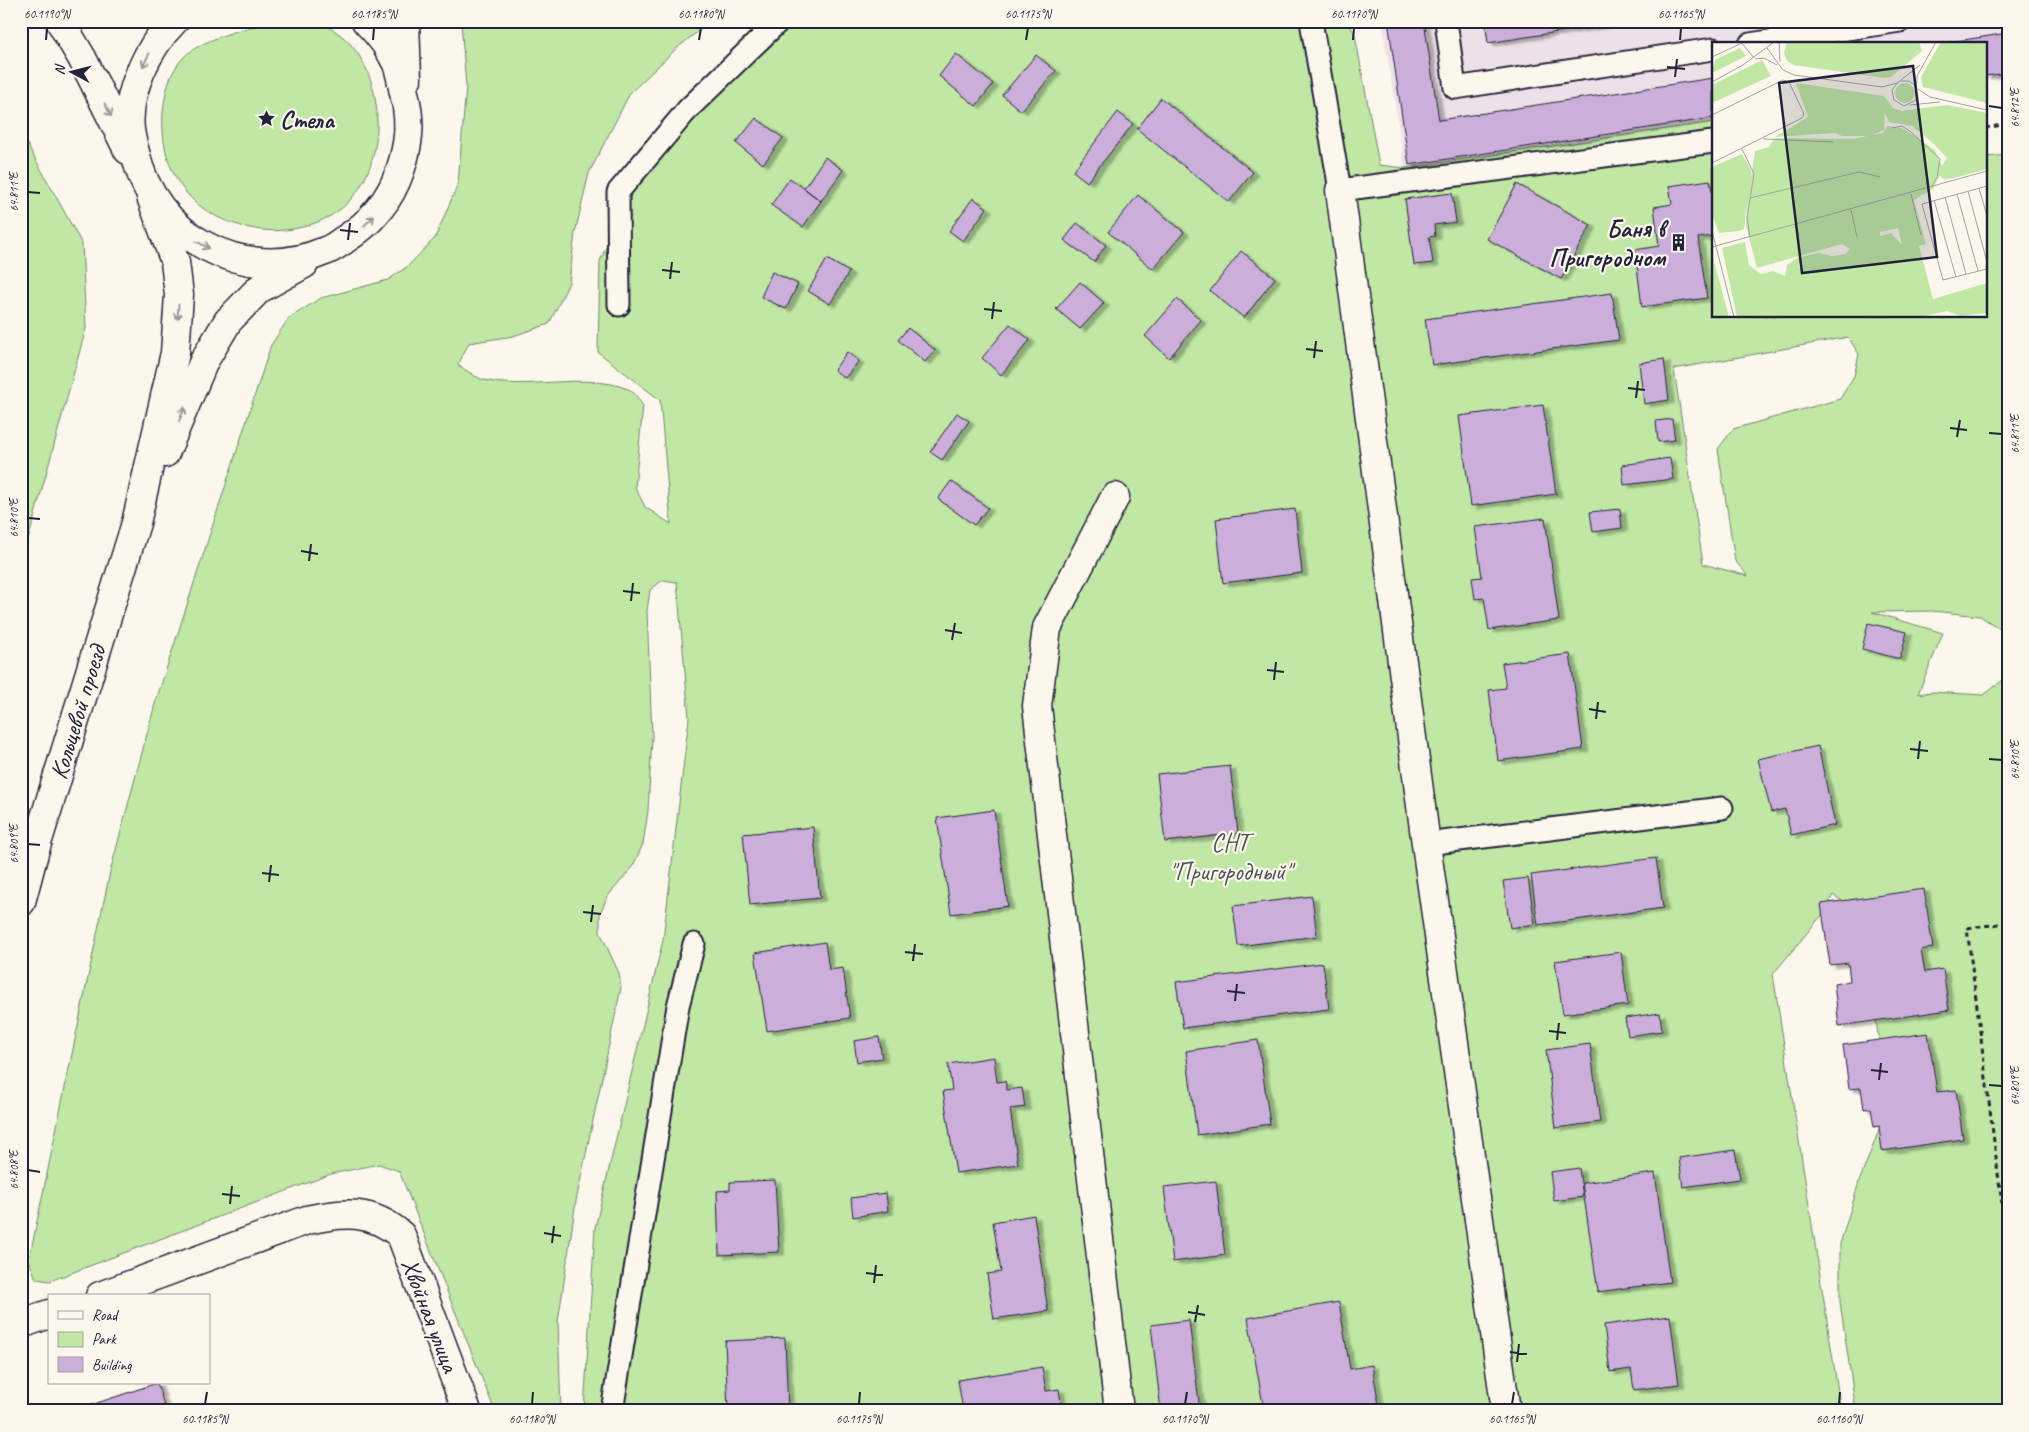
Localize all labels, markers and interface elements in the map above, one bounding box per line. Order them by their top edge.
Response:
text: 60.1190°N [24,6,71,22]
text: 60.1185°N [351,6,398,22]
text: 60.1180°N [678,6,725,22]
text: 60.1175°N [1005,6,1052,22]
text: 60.1170°N [1331,6,1378,22]
text: 60.1165°N [1658,6,1705,22]
inset map [1712,42,1986,318]
north arrow [48,48,98,98]
one-way arrow [141,52,150,67]
text: N [51,63,69,76]
text: 64.812°E [2007,87,2023,128]
one-way arrow [104,102,113,117]
place label: Стела [280,104,336,136]
place icon: Стела [256,109,276,129]
text: 64.811°E [6,171,22,212]
place label: Баня в Пригородном [1549,213,1669,274]
one-way arrow [363,215,375,227]
building icon: Баня в Пригородном [1669,232,1689,252]
one-way arrow [196,240,211,250]
one-way arrow [173,303,183,319]
one-way arrow [177,407,187,422]
text: 64.811°E [2007,413,2023,454]
text: 64.810°E [6,497,22,538]
street label: Кольцевой проезд [42,640,114,783]
text: 64.810°E [2007,739,2023,780]
text: 64.809°E [6,823,22,864]
park label: СНТ "Пригородный" [1169,827,1296,888]
text: 64.809°E [2007,1065,2023,1106]
text: 64.808°E [6,1149,22,1190]
street label: Хвойная улица [394,1254,467,1379]
legend [48,1294,210,1384]
text: Road [92,1306,119,1325]
text: Park [92,1330,117,1349]
text: Building [92,1356,132,1375]
text: 60.1185°N [182,1411,229,1427]
text: 60.1180°N [509,1411,556,1427]
text: 60.1175°N [836,1411,883,1427]
text: 60.1170°N [1162,1411,1209,1427]
text: 60.1165°N [1489,1411,1536,1427]
text: 60.1160°N [1816,1411,1863,1427]

